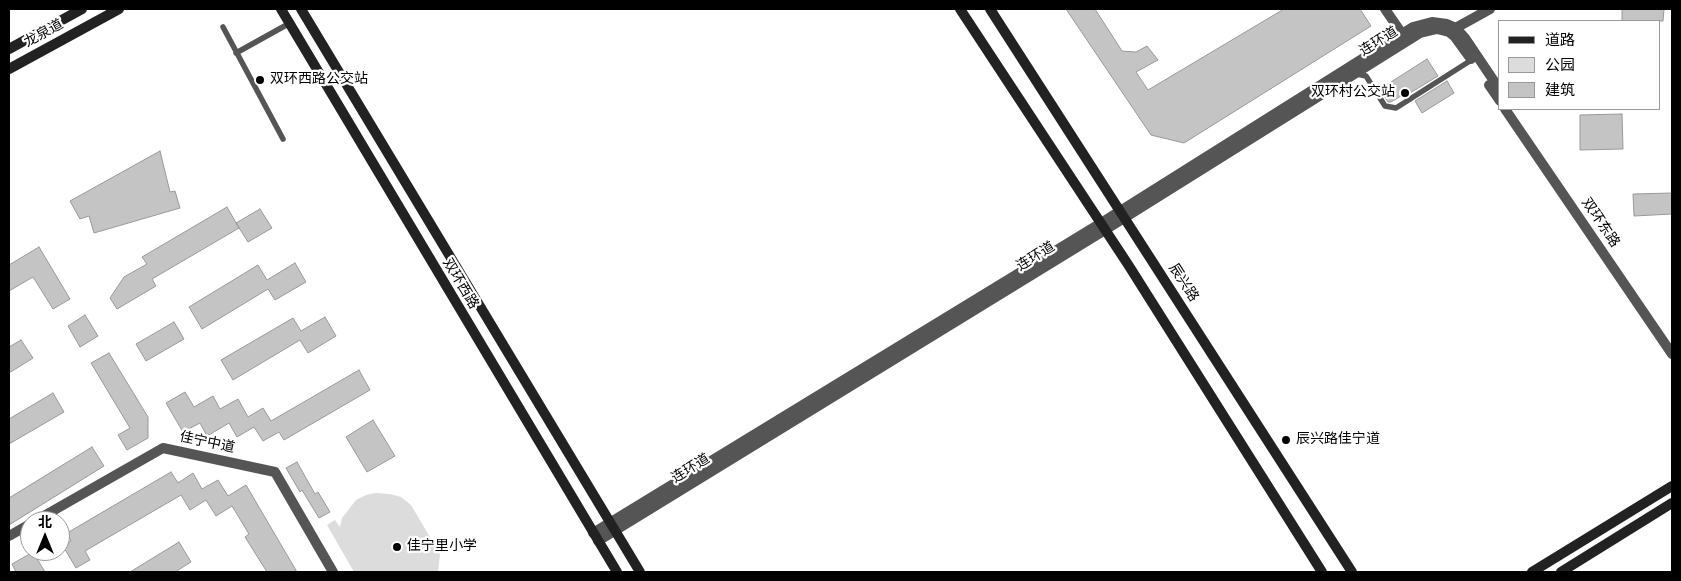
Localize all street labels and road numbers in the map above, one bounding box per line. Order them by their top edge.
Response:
street label: 龙泉道 [22,16,66,52]
street label: 连环道 [1357,24,1401,60]
street label: 双环东路 [1577,195,1623,251]
street label: 连环道 [1014,239,1058,275]
street label: 双环西路 [438,256,482,312]
street label: 辰兴路 [1165,261,1201,305]
street label: 佳宁中道 [178,429,236,457]
street label: 连环道 [669,451,713,487]

